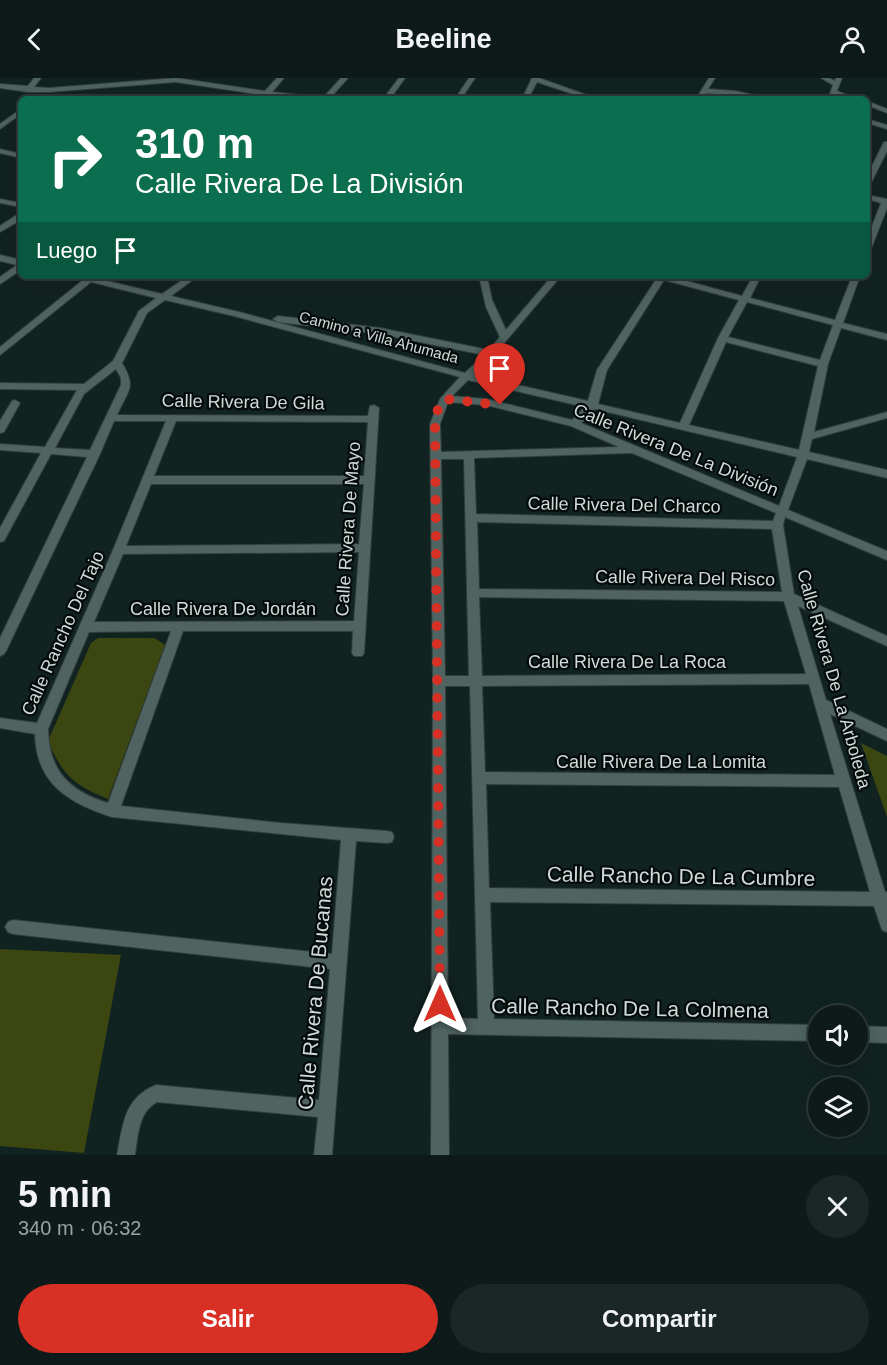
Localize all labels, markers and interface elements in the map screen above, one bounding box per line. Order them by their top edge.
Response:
icon: back [18,23,51,56]
icon: person [836,23,869,56]
text: Beeline [395,24,492,54]
icon: right [36,120,114,198]
text: 310 m [135,120,254,167]
text: Calle Rivera De La División [135,169,464,199]
icon: arrive [109,234,142,267]
text: Luego [36,238,97,263]
street label: Camino a Villa Ahumada [298,308,461,367]
pin [474,343,525,405]
icon: arrive [483,352,516,385]
street label: Calle Rivera De Gila [161,391,326,413]
street label: Calle Rivera De La División [571,400,781,500]
street label: Calle Rivera De Mayo [332,441,364,617]
street label: Calle Rivera Del Charco [527,493,721,517]
street label: Calle Rancho Del Tajo [18,548,108,718]
street label: Calle Rivera Del Risco [595,566,775,590]
street label: Calle Rivera De La Arboleda [793,567,875,792]
street label: Calle Rivera De Jordán [130,599,316,619]
street label: Calle Rivera De La Roca [528,652,727,672]
street label: Calle Rivera De La Lomita [556,752,767,772]
street label: Calle Rancho De La Cumbre [547,862,815,890]
street label: Calle Rivera De Bucanas [293,875,337,1111]
position arrow [408,972,472,1036]
street label: Calle Rancho De La Colmena [491,994,769,1022]
map controls [808,1005,868,1137]
button: sound [808,1005,868,1065]
button: layers [808,1077,868,1137]
text: 5 min [18,1174,112,1215]
button: close [806,1175,869,1238]
text: 340 m · 06:32 [18,1217,141,1239]
button: Salir [18,1284,438,1353]
button: Compartir [450,1284,869,1353]

